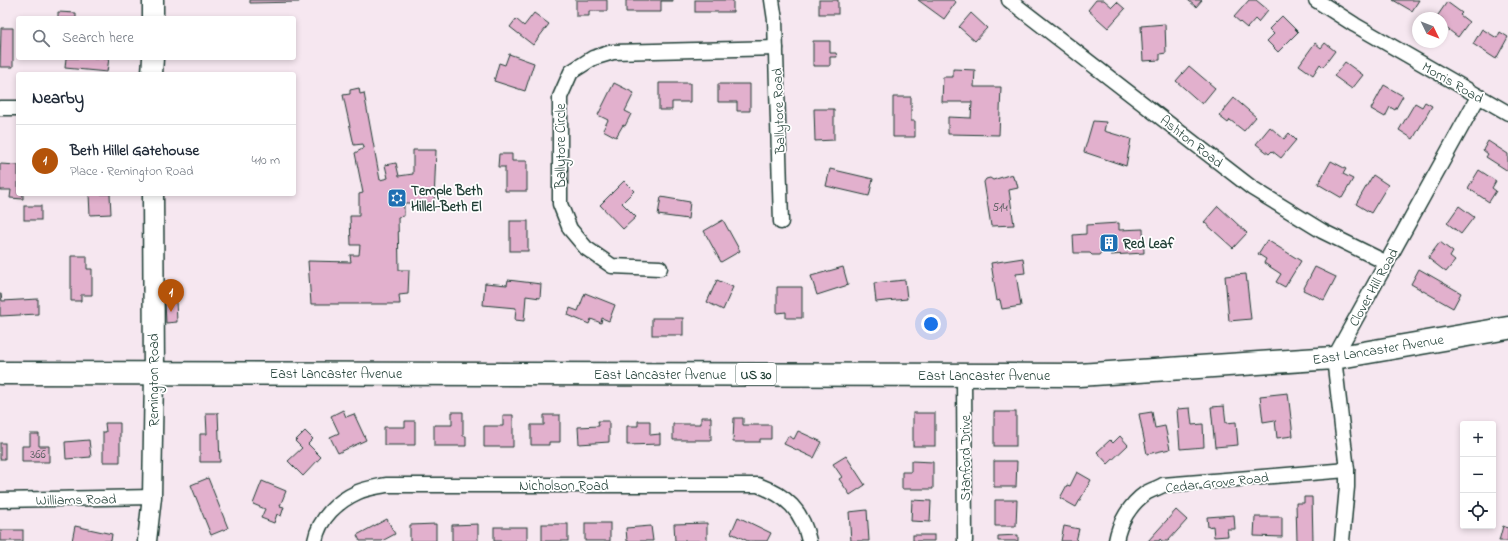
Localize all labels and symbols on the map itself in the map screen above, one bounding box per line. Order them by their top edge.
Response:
north arrow [1412,12,1448,48]
street label: Morris Road [1418,57,1487,109]
street label: Ballytore Road [768,67,793,155]
street label: Ballytore Circle [551,103,573,189]
street label: Ashton Road [1155,111,1227,174]
place label: Temple Beth Hillel-Beth El [411,181,483,218]
synagogue icon: Temple Beth Hillel-Beth El [386,187,408,209]
house number: 514 [992,199,1008,217]
building icon: Red Leaf [1098,232,1120,254]
place label: Red Leaf [1122,234,1174,255]
street label: Clover Hill Road [1344,245,1405,331]
pin: 1 [158,279,184,312]
your location [921,314,941,334]
street label: East Lancaster Avenue [1311,330,1446,371]
street label: Remington Road [144,333,166,427]
road number: US 30 [736,363,776,385]
street label: East Lancaster Avenue [270,364,403,385]
street label: East Lancaster Avenue [594,365,727,386]
street label: East Lancaster Avenue [918,366,1051,387]
street label: Stanford Drive [956,414,977,501]
house number: 366 [30,446,46,464]
street label: Cedar Grove Road [1165,468,1270,499]
street label: Nicholson Road [519,476,609,497]
street label: Williams Road [35,489,117,512]

